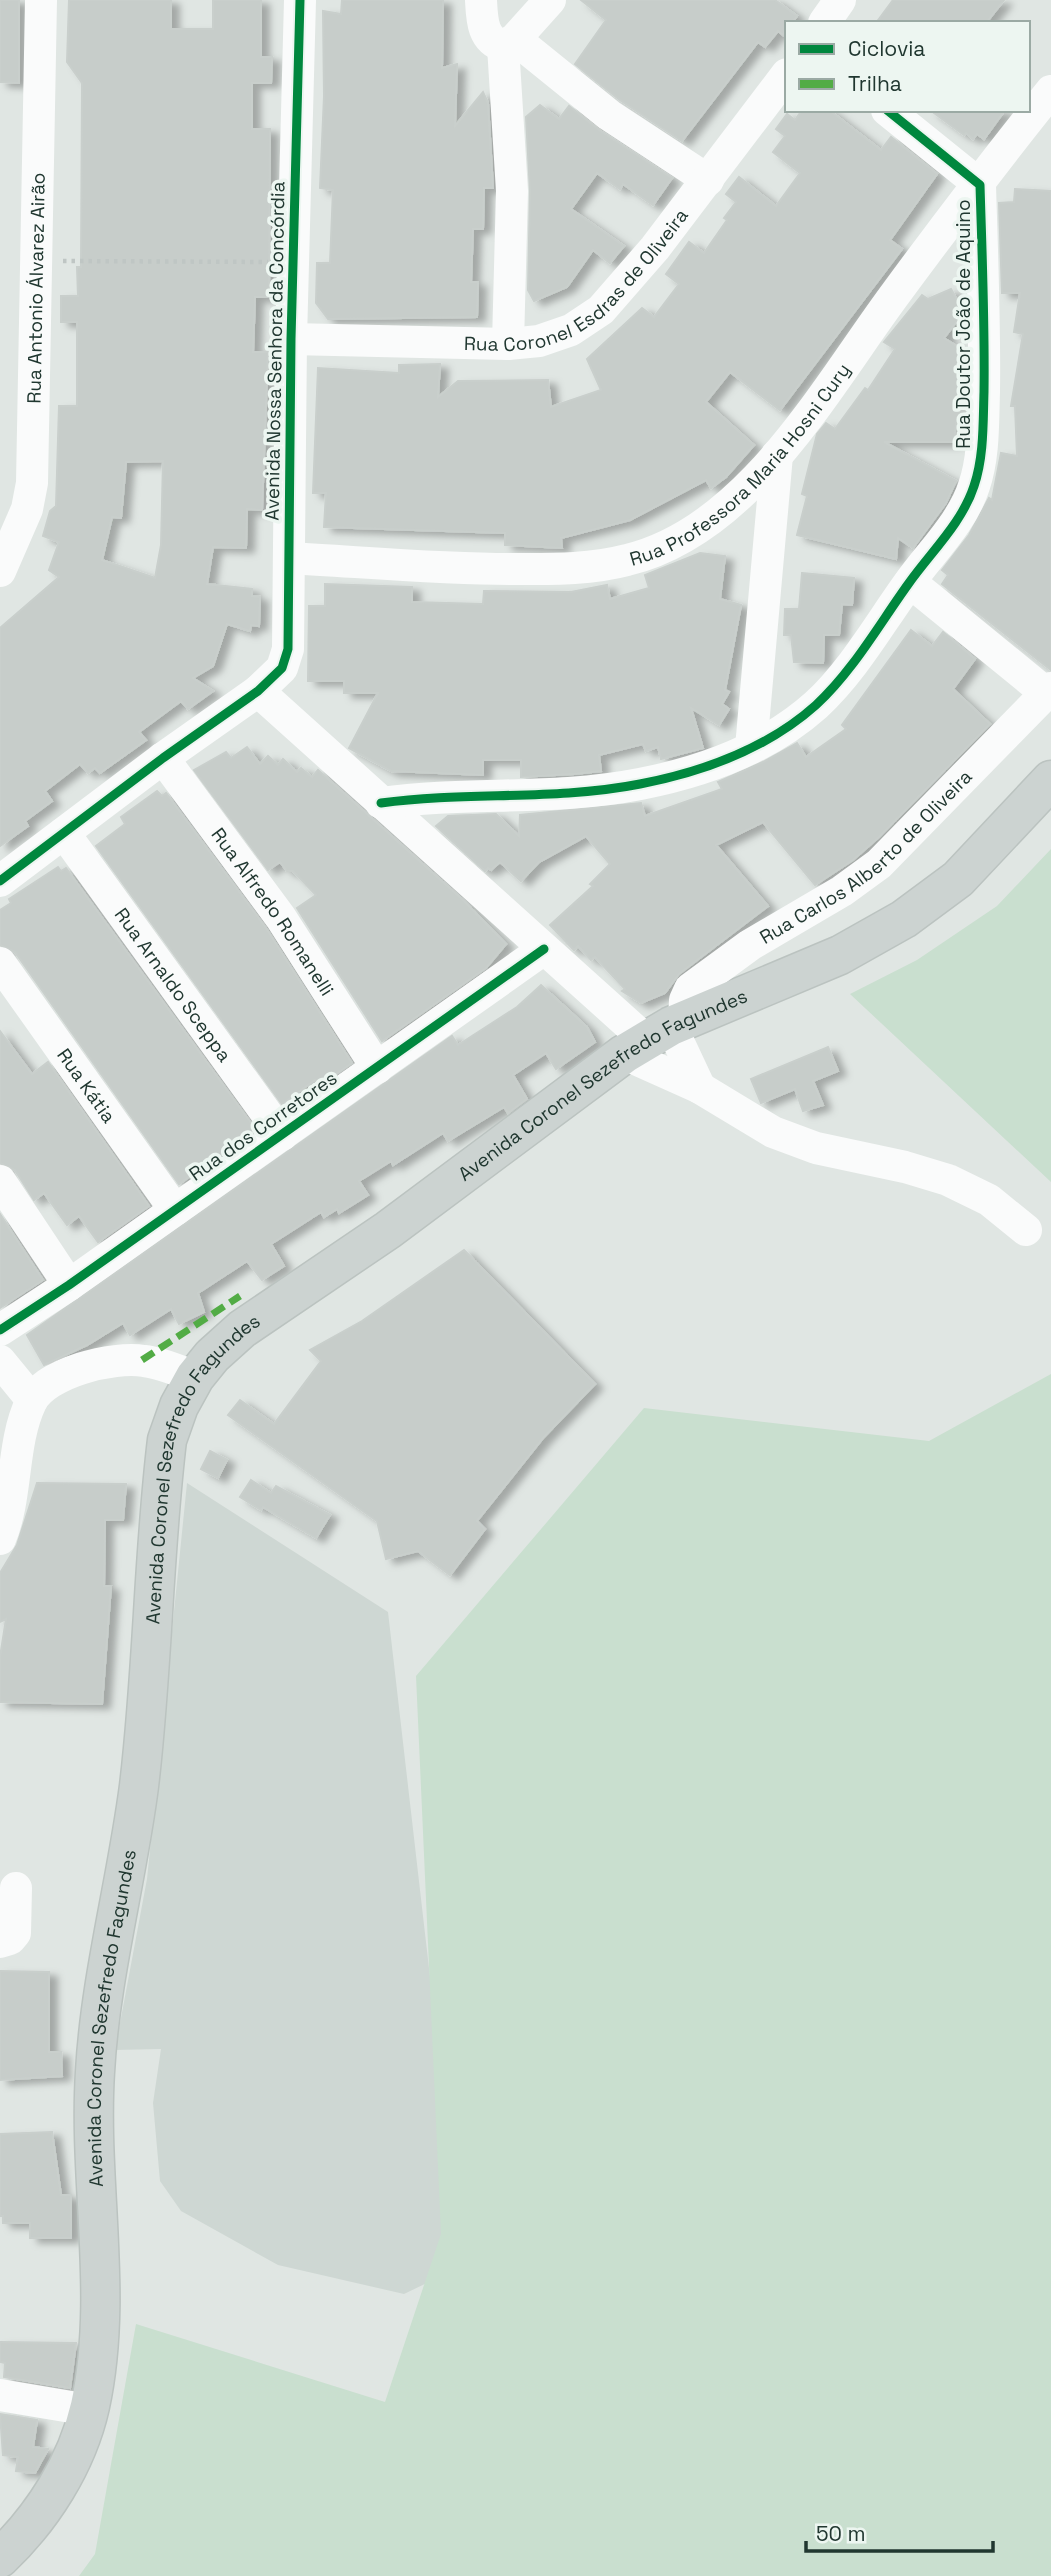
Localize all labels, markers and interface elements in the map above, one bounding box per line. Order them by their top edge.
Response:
legend [785,21,1030,112]
text: Ciclovia [848,35,925,62]
text: Trilha [848,70,902,97]
street label: Rua Antonio Álvarez Airão [21,172,50,404]
street label: Avenida Nossa Senhora da Concórdia [260,181,290,521]
street label: Rua Doutor João de Aquino [951,199,976,449]
street label: Rua Coronel Esdras de Oliveira [464,203,693,357]
street label: Rua Professora Maria Hosni Cury [627,358,855,571]
street label: Rua Carlos Alberto de Oliveira [755,764,977,949]
street label: Rua Alfredo Romanelli [206,823,340,1000]
street label: Rua Arnaldo Sceppa [109,903,238,1067]
street label: Avenida Coronel Sezefredo Fagundes [453,983,751,1186]
street label: Rua Kátia [52,1043,122,1128]
street label: Rua dos Corretores [184,1065,342,1187]
street label: Avenida Coronel Sezefredo Fagundes [140,1308,265,1625]
street label: Avenida Coronel Sezefredo Fagundes [81,1847,141,2188]
scale bar [806,2510,993,2554]
text: 50 m [816,2520,866,2547]

